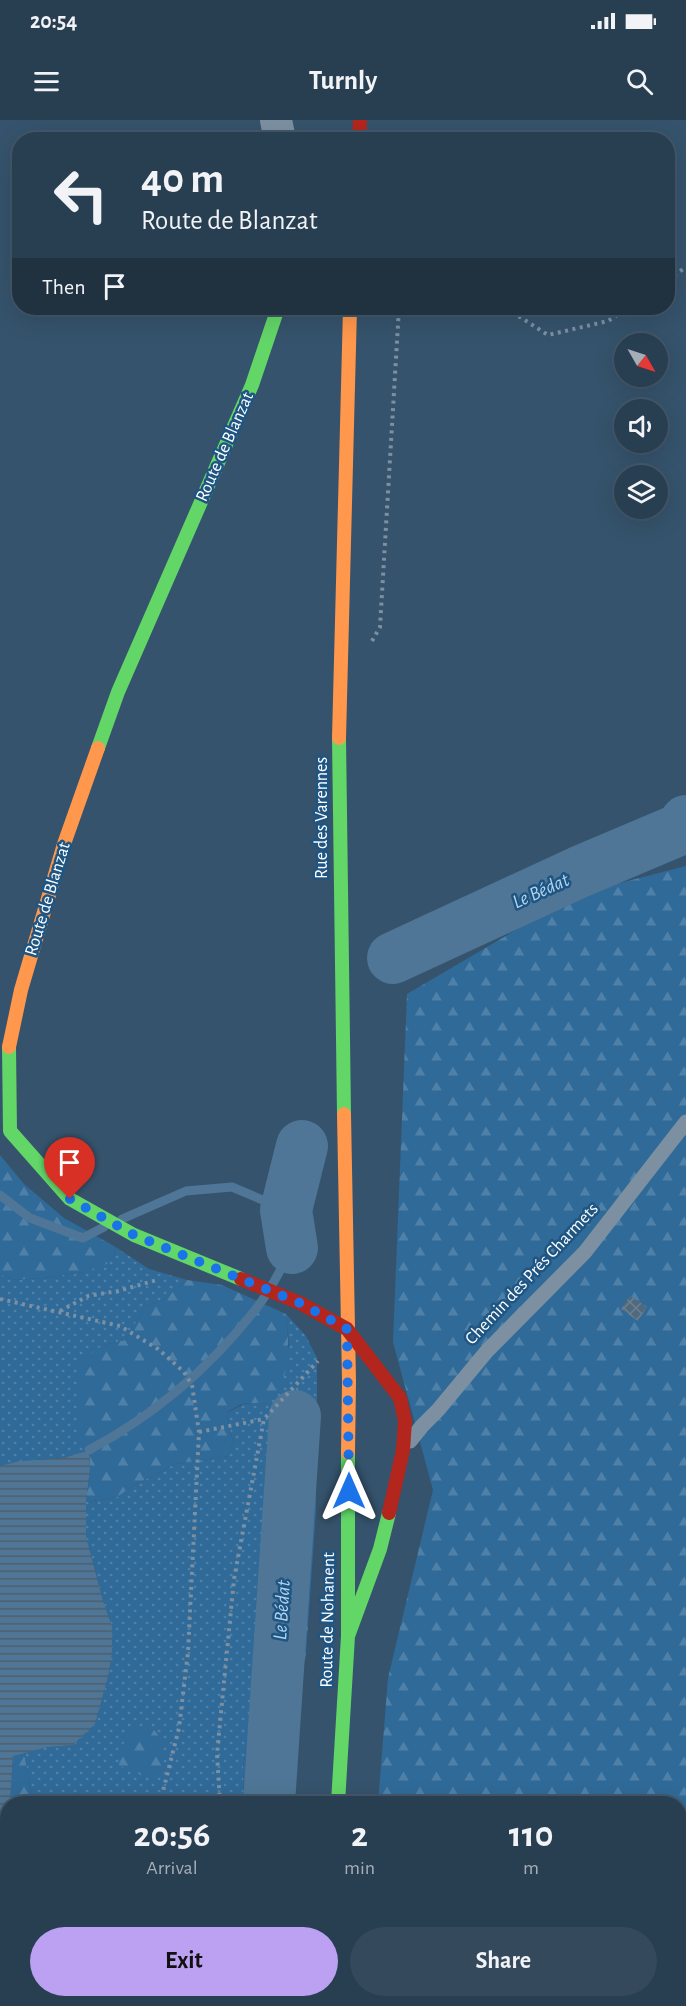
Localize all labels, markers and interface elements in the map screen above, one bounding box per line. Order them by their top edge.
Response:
text: 20:54 [30,10,77,32]
icon: menu [30,65,63,98]
icon: search [623,65,656,98]
text: Turnly [309,67,377,94]
icon: left [42,156,120,234]
text: 40 m [141,158,224,200]
text: Route de Blanzat [141,207,318,234]
icon: arrive [98,270,131,303]
text: Then [42,276,86,298]
north arrow [614,333,668,387]
map controls [614,333,668,519]
street label: Route de Blanzat [193,389,257,504]
button: sound [614,399,668,453]
button: layers [614,465,668,519]
street label: Rue des Varennes [313,757,331,879]
street label: Route de Blanzat [22,840,74,958]
water label: Le Bédat [509,869,573,912]
pin [44,1137,95,1199]
icon: arrive [53,1146,86,1179]
street label: Chemin des Prés Charmets [462,1200,602,1348]
position arrow [317,1459,381,1523]
street label: Route de Nohanent [318,1552,338,1688]
water label: Le Bédat [270,1579,294,1641]
text: 20:56 [134,1817,210,1853]
text: 2 [351,1817,368,1853]
text: 110 [509,1817,553,1853]
text: Arrival [146,1858,198,1878]
text: min [344,1858,375,1878]
text: m [523,1858,539,1878]
button: Exit [30,1927,338,1996]
button: Share [350,1927,657,1996]

